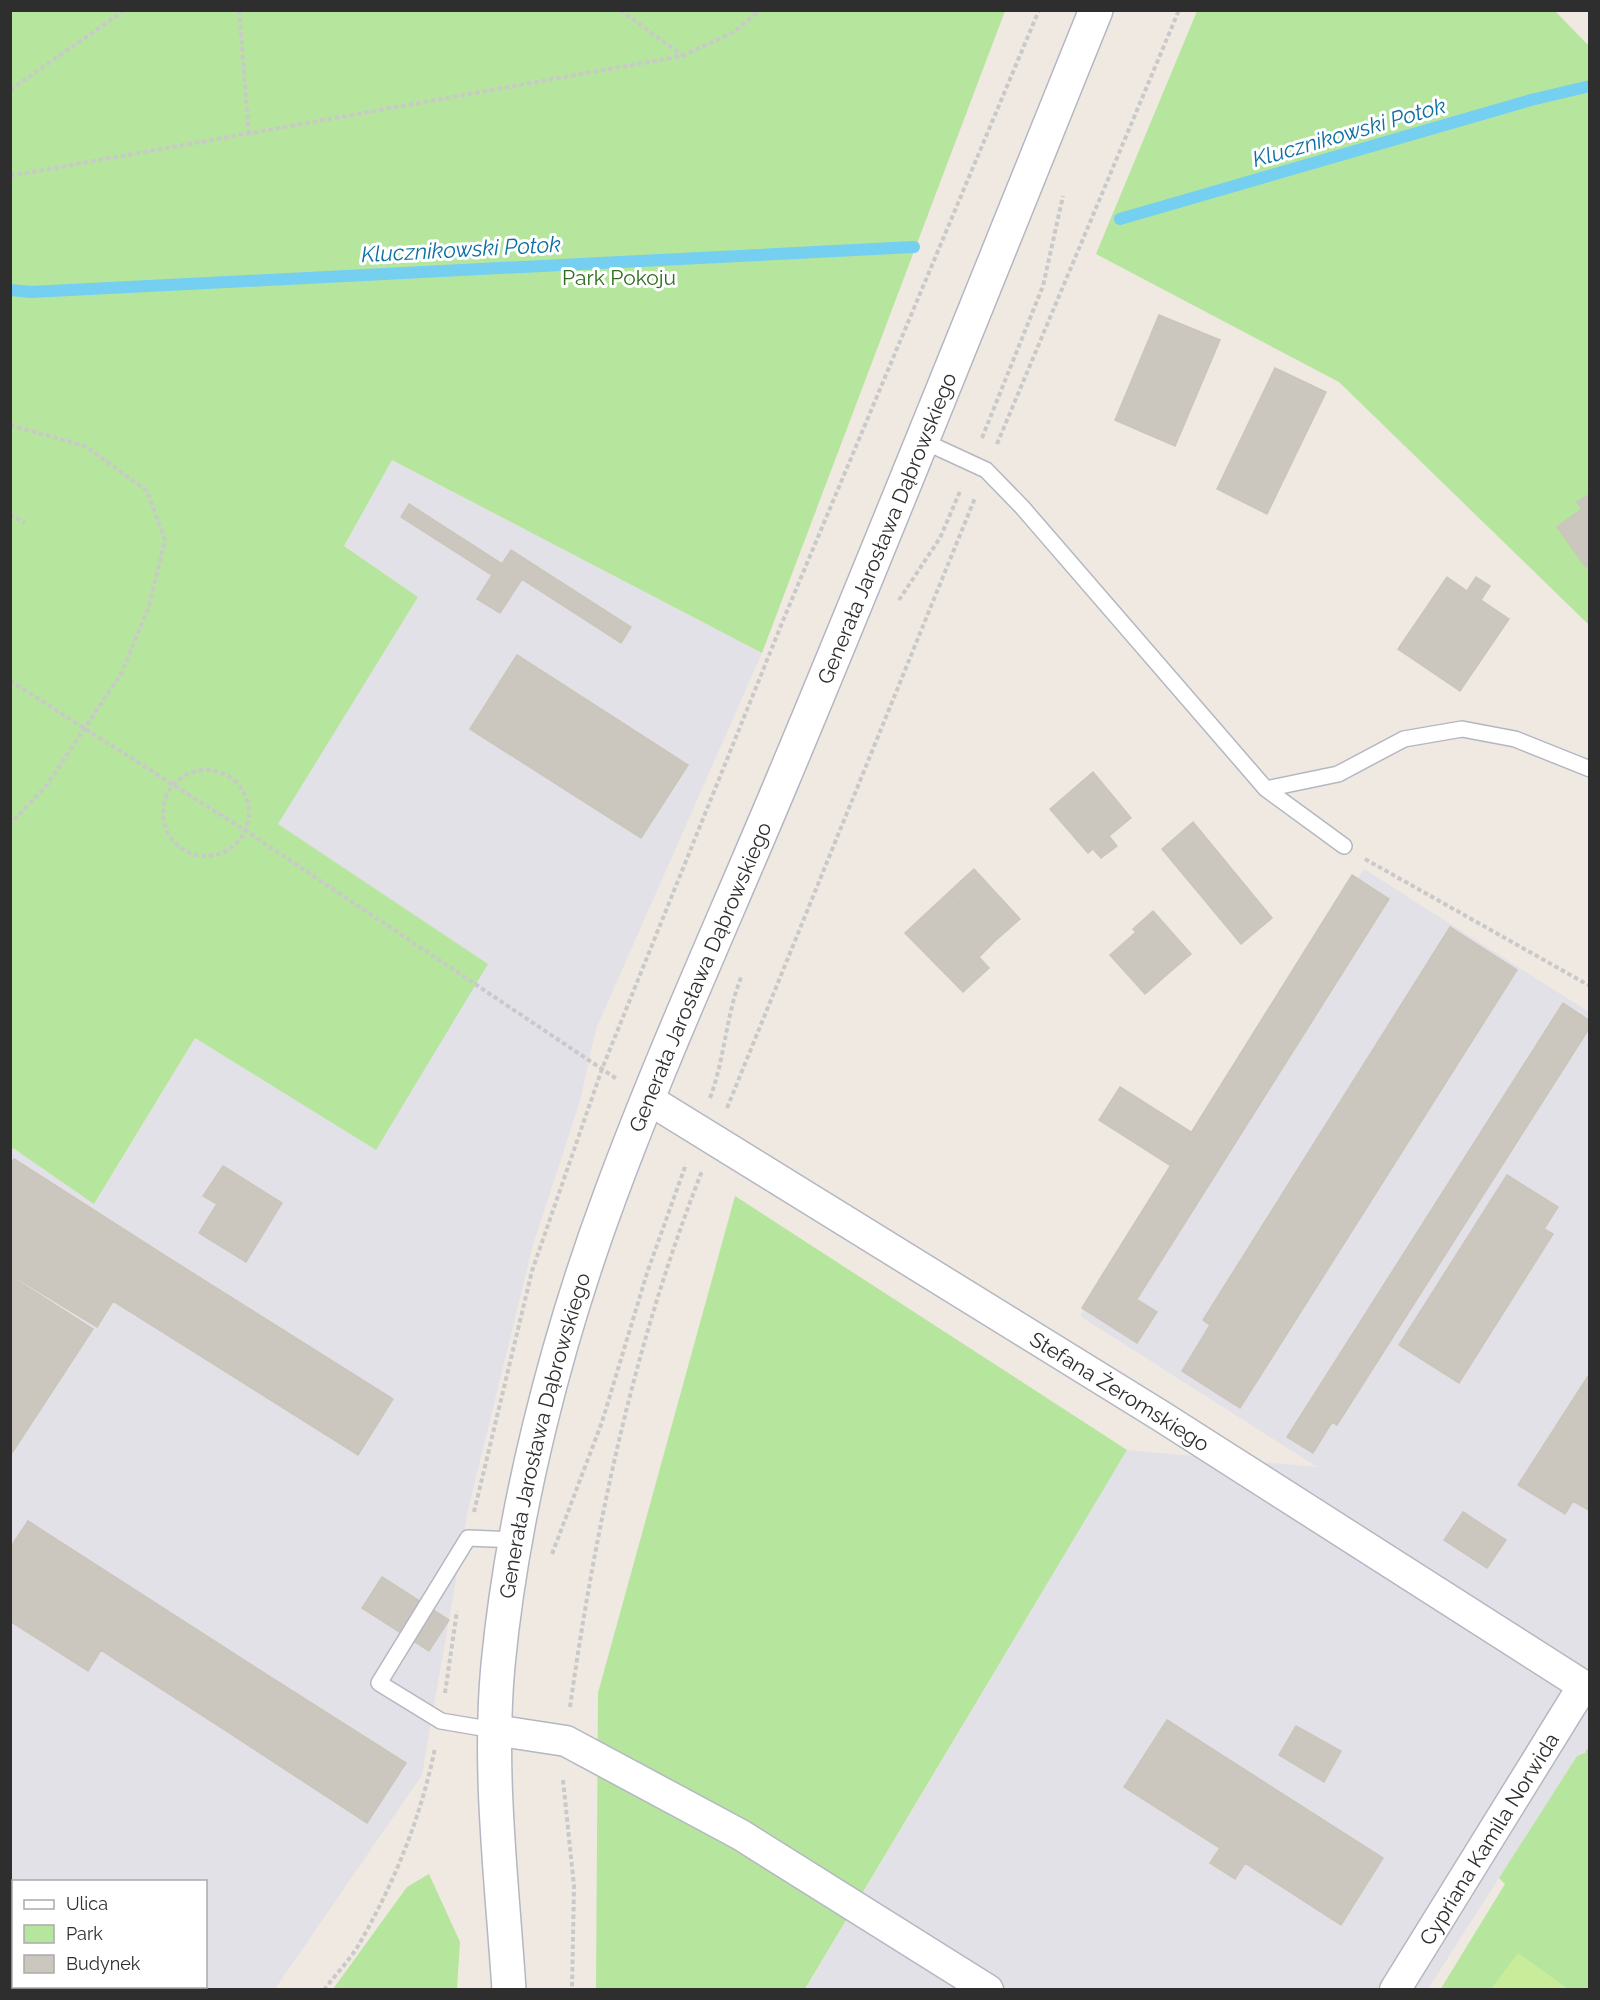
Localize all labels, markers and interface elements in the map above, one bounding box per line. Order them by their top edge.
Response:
water label: Klucznikowski Potok [1249,92,1449,172]
water label: Klucznikowski Potok [360,231,562,267]
park label: Park Pokoju [562,265,676,290]
street label: Generała Jarosława Dąbrowskiego [812,369,961,687]
street label: Generała Jarosława Dąbrowskiego [623,818,776,1135]
street label: Generała Jarosława Dąbrowskiego [494,1269,595,1600]
street label: Stefana Żeromskiego [1026,1326,1214,1456]
street label: Cypriana Kamila Norwida [1414,1728,1564,1949]
legend [12,1880,207,1988]
text: Ulica [66,1893,108,1914]
text: Park [66,1923,103,1944]
text: Budynek [66,1953,141,1974]

